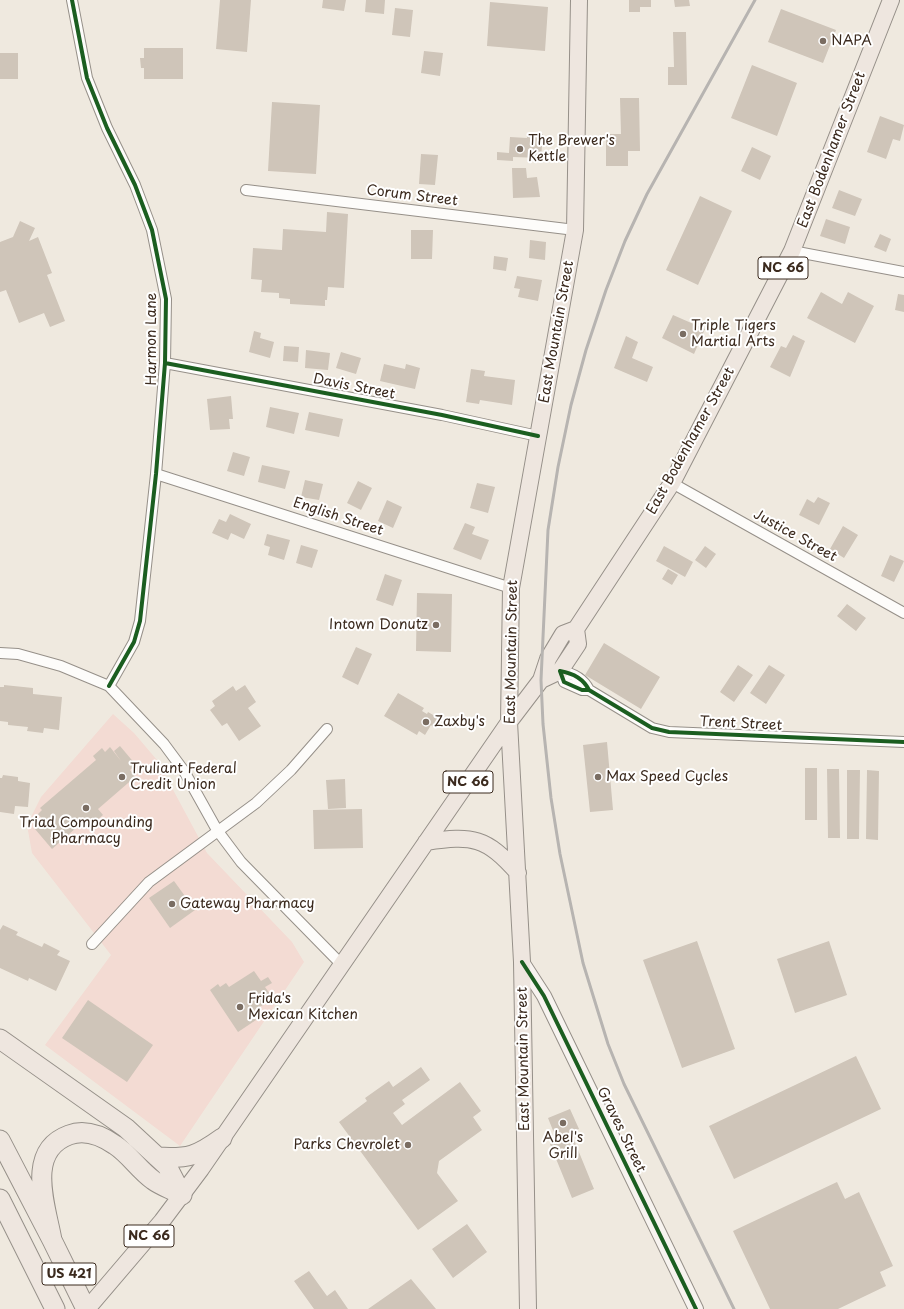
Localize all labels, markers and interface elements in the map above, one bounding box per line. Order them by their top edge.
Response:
place label: NAPA [831,33,872,49]
marker: NAPA [818,36,828,46]
street label: East Bodenhamer Street [794,70,870,230]
place label: The Brewer's Kettle [528,133,615,166]
marker: The Brewer's Kettle [515,144,525,154]
street label: Corum Street [365,182,459,210]
road number: NC 66 [758,257,808,279]
street label: East Mountain Street [536,260,578,404]
street label: Harmon Lane [144,293,160,385]
place label: Triple Tigers Martial Arts [691,318,776,350]
marker: Triple Tigers Martial Arts [678,329,688,339]
street label: East Bodenhamer Street [643,364,739,518]
street label: Davis Street [312,371,396,403]
street label: English Street [291,494,385,540]
street label: Justice Street [750,506,840,566]
street label: East Mountain Street [502,580,522,724]
place label: Intown Donutz [329,617,428,633]
marker: Intown Donutz [431,620,441,630]
street label: Trent Street [699,713,783,735]
place label: Zaxby's [434,714,485,730]
marker: Zaxby's [421,717,431,727]
place label: Truliant Federal Credit Union [130,761,237,794]
place label: Max Speed Cycles [606,769,728,785]
road number: NC 66 [443,771,493,793]
marker: Truliant Federal Credit Union [117,772,127,782]
marker: Max Speed Cycles [593,772,603,782]
marker: Triad Compounding Pharmacy [81,803,91,813]
place label: Triad Compounding Pharmacy [19,815,153,848]
place label: Gateway Pharmacy [180,896,315,912]
marker: Gateway Pharmacy [167,899,177,909]
street label: East Mountain Street [514,987,534,1131]
place label: Frida's Mexican Kitchen [248,991,358,1024]
marker: Frida's Mexican Kitchen [235,1002,245,1012]
street label: Graves Street [593,1084,649,1176]
marker: Abel's Grill [558,1118,568,1128]
place label: Abel's Grill [543,1130,583,1162]
place label: Parks Chevrolet [294,1137,400,1153]
marker: Parks Chevrolet [403,1140,413,1150]
road number: NC 66 [124,1225,174,1247]
road number: US 421 [42,1263,96,1285]

